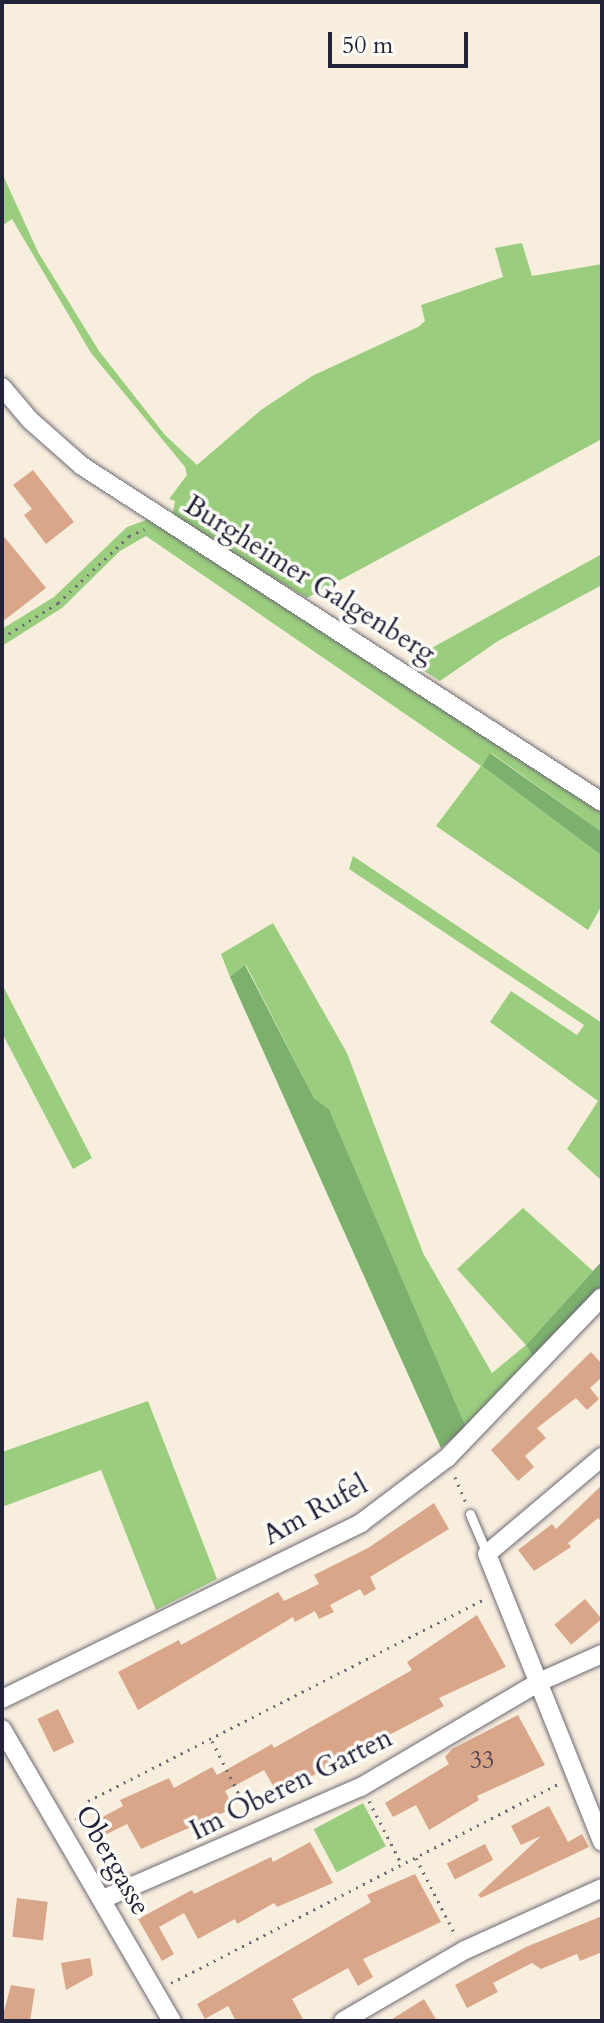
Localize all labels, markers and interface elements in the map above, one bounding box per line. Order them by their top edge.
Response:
scale bar [332,16,472,66]
text: 50 m [342,29,393,62]
street label: Burgheimer Galgenberg [178,488,442,670]
street label: Am Rufel [257,1468,373,1552]
street label: Im Oberen Garten [184,1720,398,1848]
house number: 33 [470,1747,494,1775]
street label: Obergasse [68,1799,158,1921]

